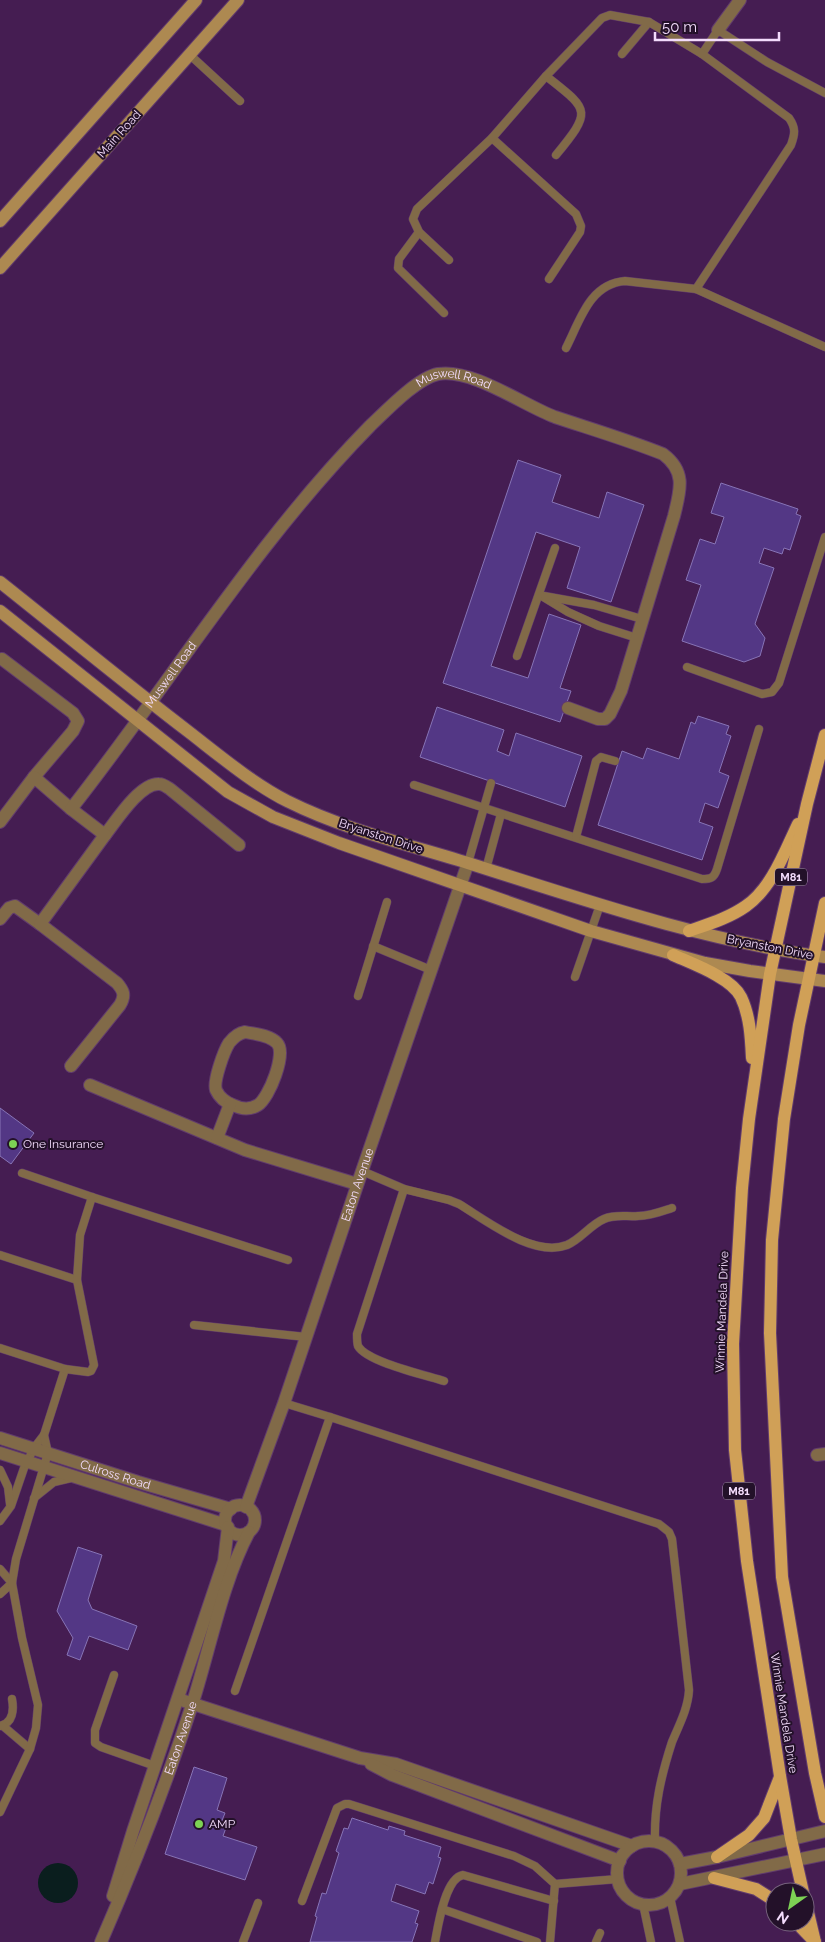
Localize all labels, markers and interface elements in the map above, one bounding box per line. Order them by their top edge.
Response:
scale bar [655,10,779,42]
text: 50 m [662,18,697,36]
street label: Main Road [94,108,144,160]
text: Muswell Road [413,366,493,392]
street label: Muswell Road [415,382,493,396]
street label: Muswell Road [142,639,199,710]
street label: Bryanston Drive [337,816,425,856]
road number: M81 [775,869,807,886]
street label: Bryanston Drive [726,932,814,962]
place label: One Insurance [23,1137,103,1151]
marker: One Insurance [7,1138,19,1150]
street label: Eaton Avenue [339,1146,376,1223]
street label: Winnie Mandela Drive [713,1251,731,1373]
street label: Culross Road [78,1457,152,1492]
road number: M81 [723,1482,755,1500]
street label: Winnie Mandela Drive [768,1652,800,1774]
street label: Eaton Avenue [162,1700,200,1777]
place label: AMP [209,1817,236,1831]
marker: AMP [193,1818,205,1830]
north arrow [765,1882,815,1932]
text: N [774,1908,792,1928]

